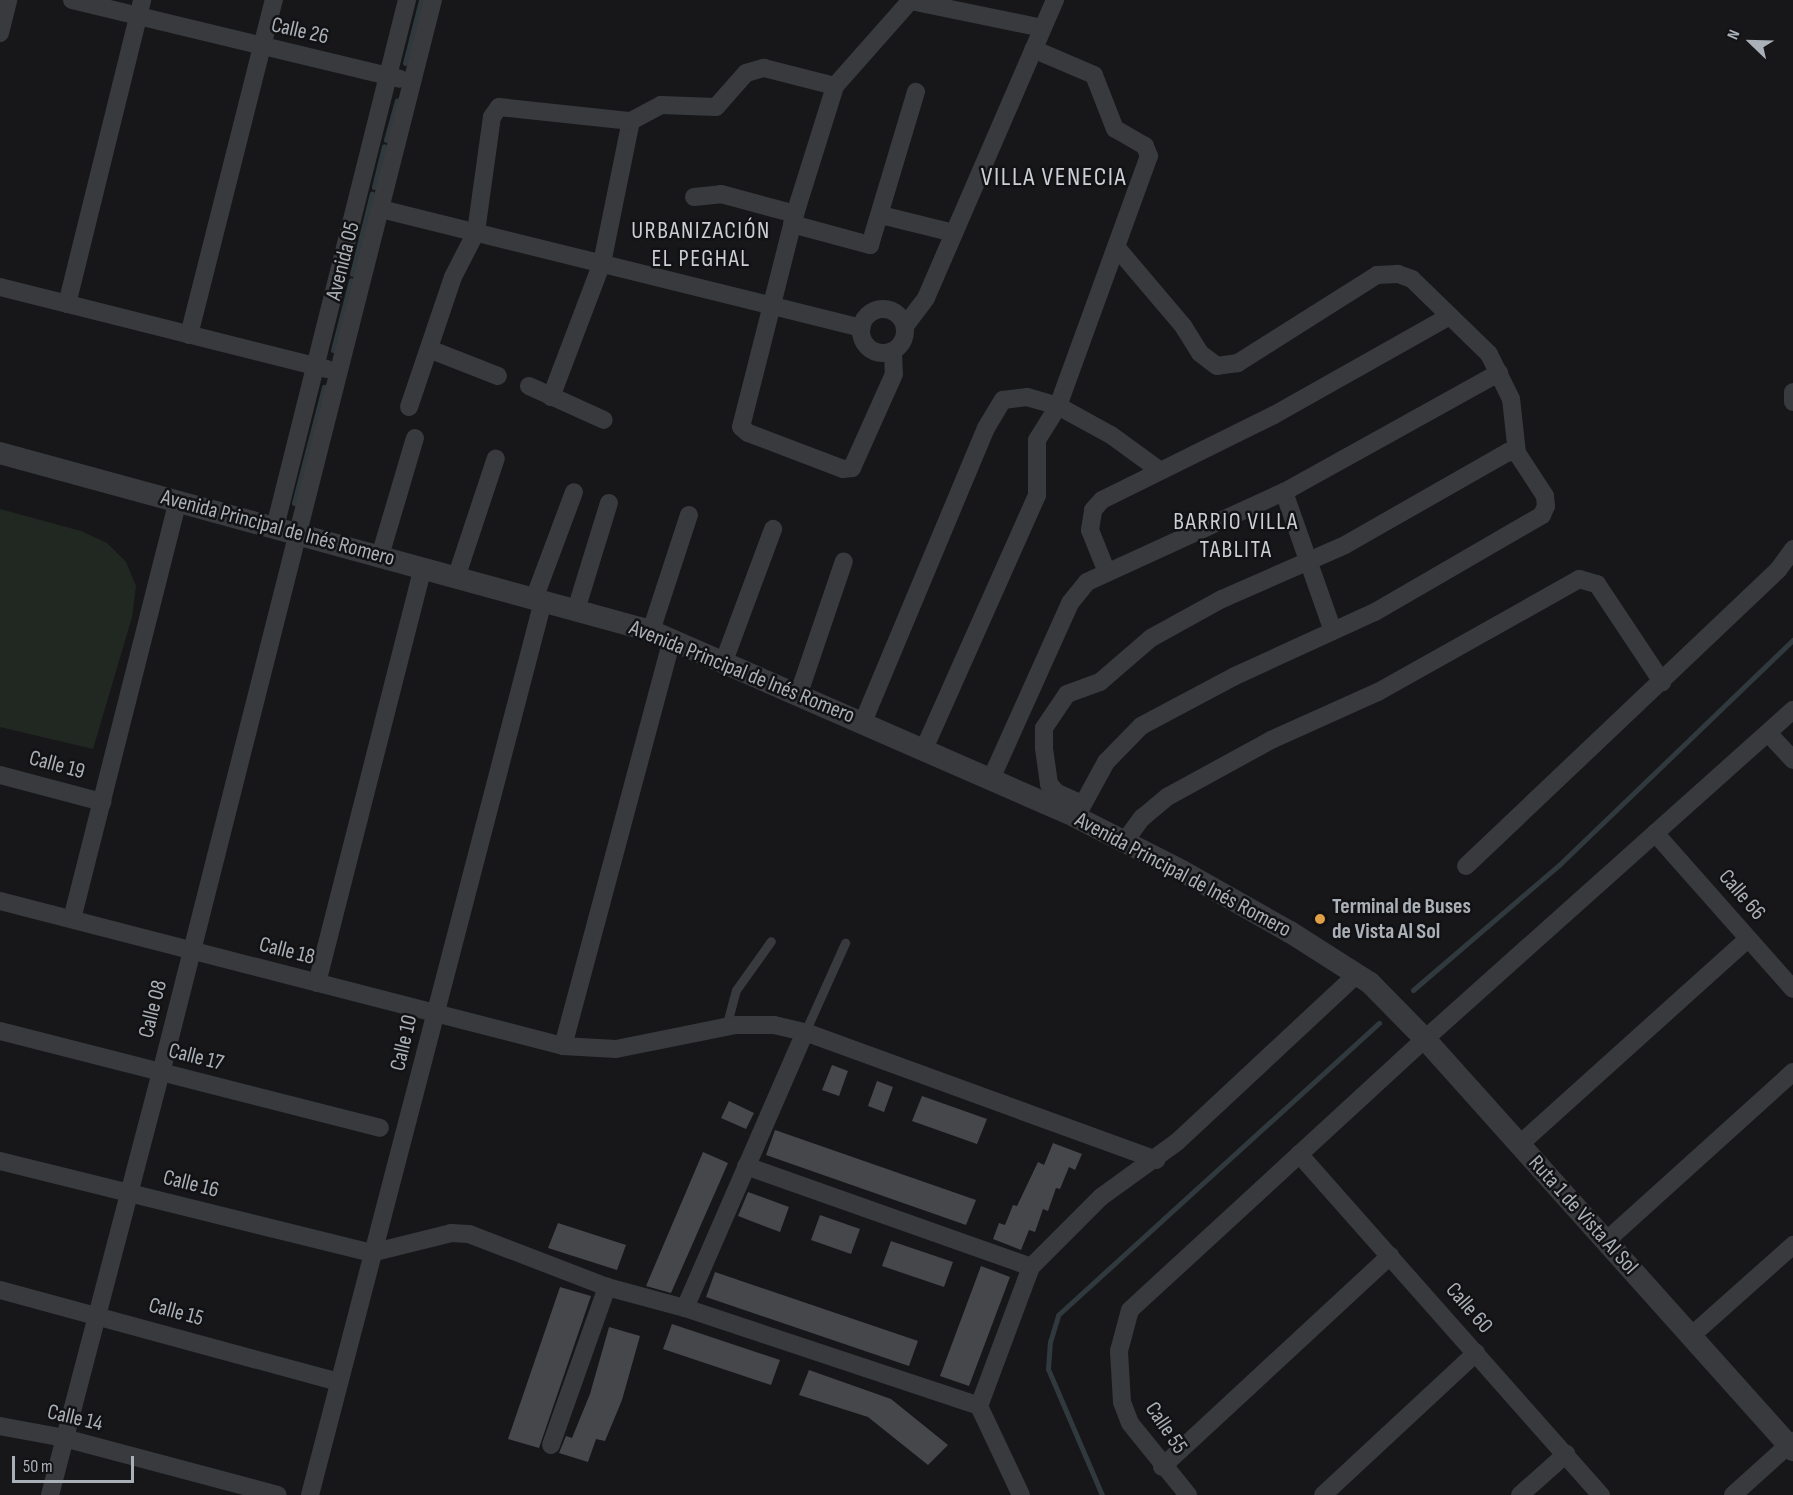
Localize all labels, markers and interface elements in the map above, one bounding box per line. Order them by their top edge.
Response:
street label: Calle 26 [269,12,331,50]
north arrow [1721,12,1781,72]
text: N [1724,27,1744,42]
district label: VILLA VENECIA [981,162,1127,194]
district label: URBANIZACIÓN EL PEGHAL [631,217,771,273]
street label: Avenida 05 [321,219,365,303]
street label: Avenida Principal de Inés Romero [158,484,398,572]
district label: BARRIO VILLA TABLITA [1173,508,1299,564]
street label: Avenida Principal de Inés Romero [625,615,859,729]
street label: Calle 19 [26,745,88,785]
street label: Avenida Principal de Inés Romero [1070,807,1296,943]
street label: Calle 66 [1713,864,1771,926]
place label: Terminal de Buses de Vista Al Sol [1332,893,1471,944]
marker: Terminal de Buses de Vista Al Sol [1313,912,1327,926]
street label: Calle 18 [256,931,318,971]
street label: Calle 08 [133,977,173,1041]
street label: Calle 10 [385,1012,423,1074]
street label: Calle 17 [166,1037,226,1077]
street label: Ruta 1 de Vista Al Sol [1523,1150,1643,1280]
street label: Calle 16 [160,1164,222,1204]
street label: Calle 60 [1440,1277,1498,1339]
street label: Calle 15 [146,1292,206,1332]
street label: Calle 55 [1139,1397,1193,1459]
street label: Calle 14 [45,1399,105,1437]
scale bar [15,1444,136,1482]
text: 50 m [23,1456,53,1477]

